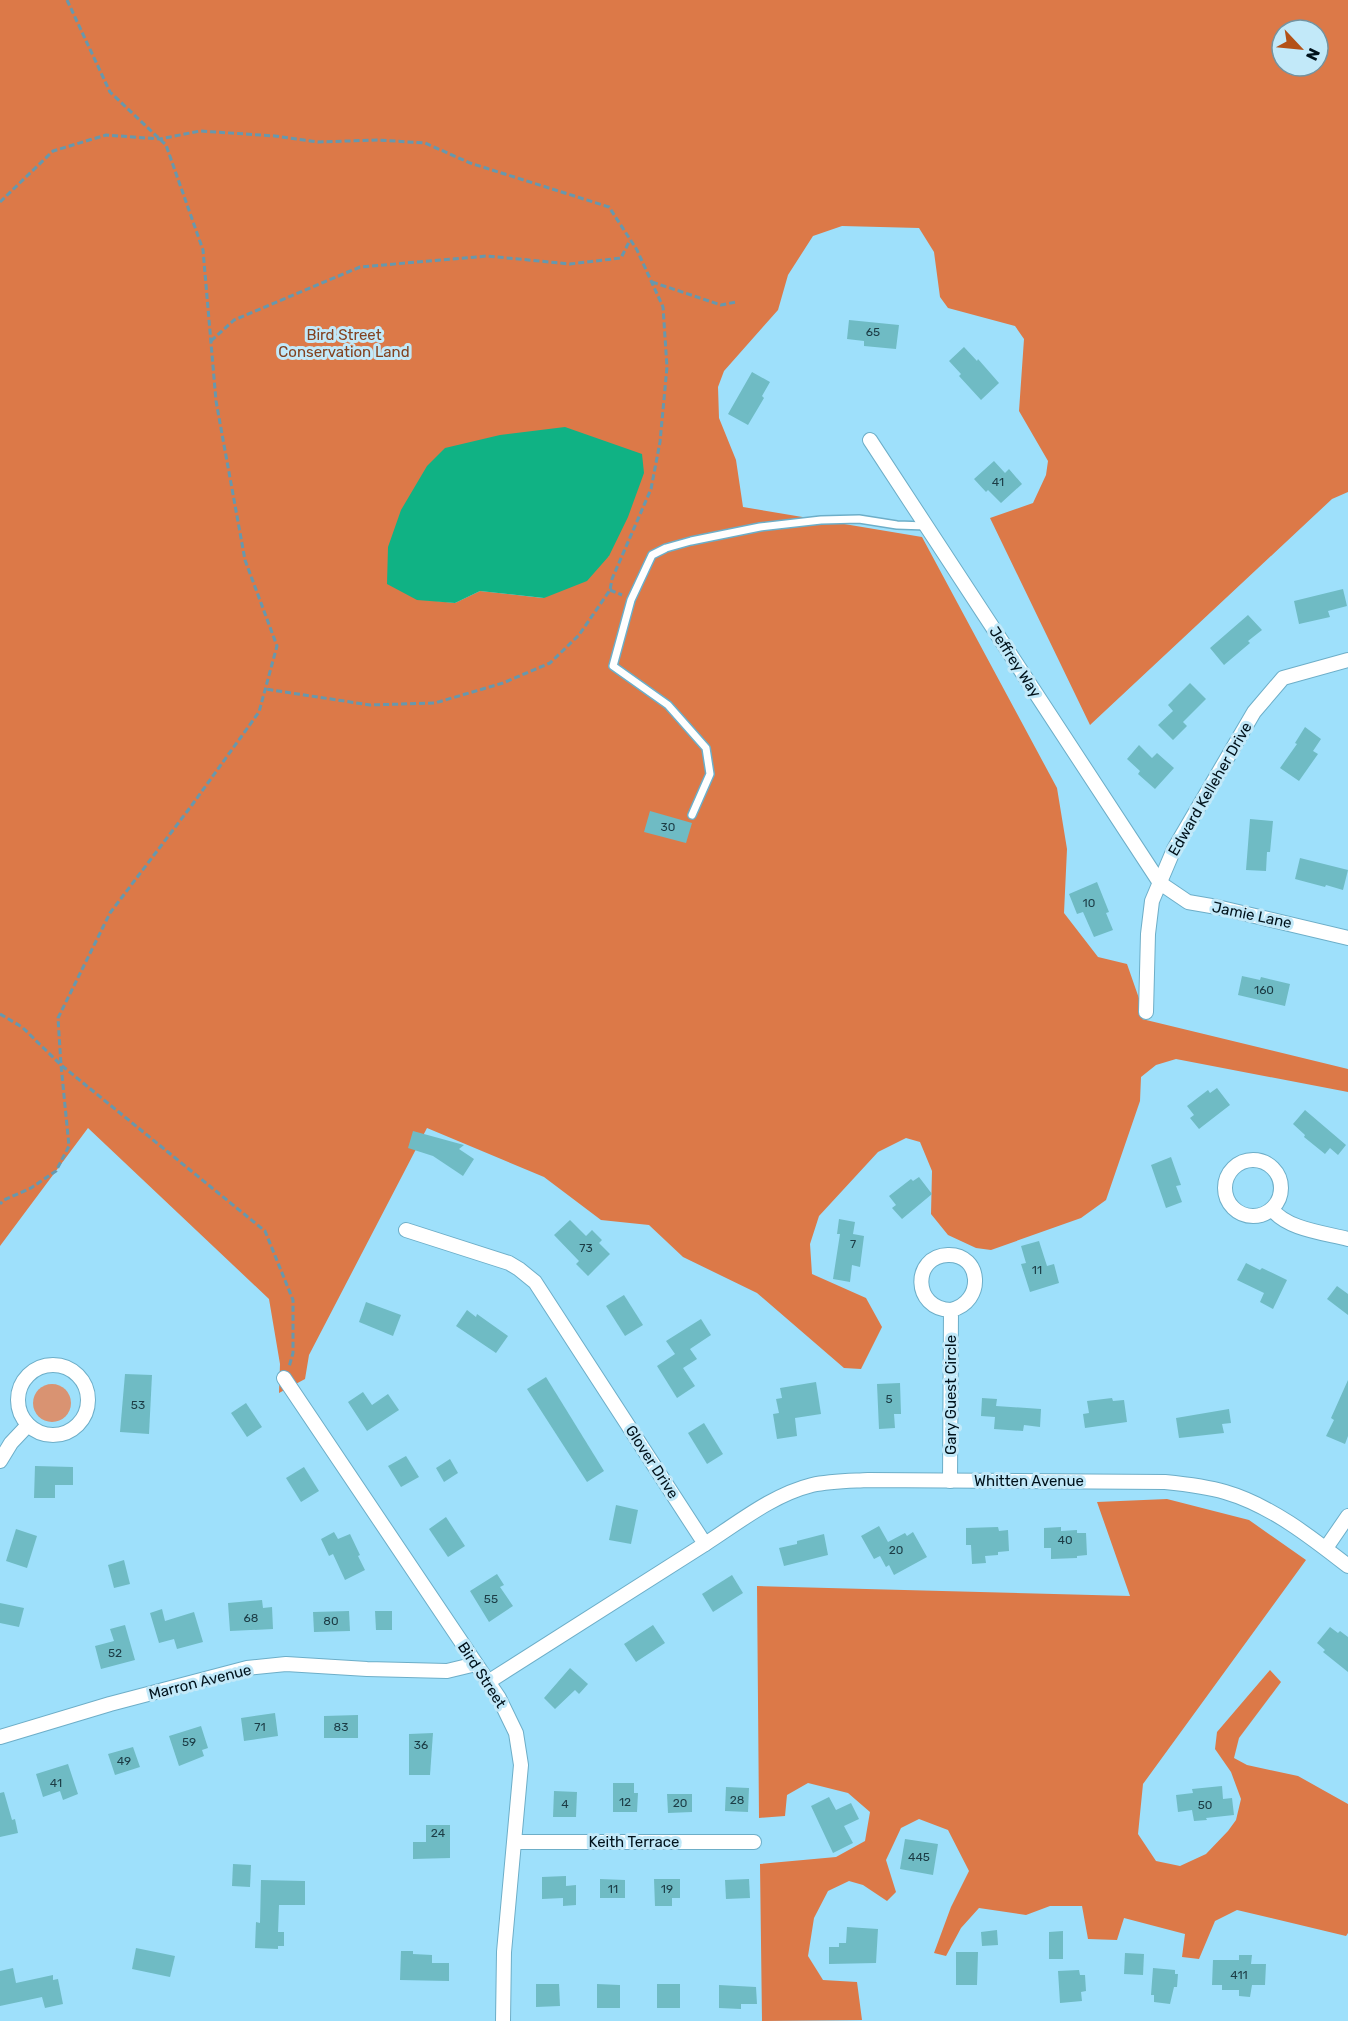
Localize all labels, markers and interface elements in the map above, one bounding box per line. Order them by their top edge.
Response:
north arrow [1270,18,1330,78]
text: N [1302,45,1324,64]
house number: 65 [866,325,880,339]
park label: Bird Street Conservation Land [278,326,410,361]
house number: 41 [992,475,1004,489]
street label: Jeffrey Way [985,623,1045,701]
street label: Edward Kelleher Drive [1164,719,1256,859]
house number: 30 [661,820,675,834]
house number: 10 [1083,896,1095,910]
street label: Jamie Lane [1211,898,1293,932]
house number: 160 [1254,983,1274,997]
house number: 7 [850,1237,856,1251]
house number: 73 [579,1241,593,1255]
house number: 11 [1032,1263,1042,1277]
street label: Gary Guest Circle [942,1335,960,1455]
house number: 5 [885,1392,893,1406]
house number: 53 [131,1398,145,1412]
street label: Glover Drive [622,1422,682,1502]
street label: Whitten Avenue [974,1472,1084,1490]
house number: 40 [1057,1533,1073,1547]
house number: 20 [889,1543,903,1557]
house number: 55 [484,1592,498,1606]
house number: 68 [244,1611,258,1625]
house number: 80 [323,1614,339,1628]
street label: Bird Street [454,1639,510,1712]
house number: 52 [108,1646,122,1660]
street label: Marron Avenue [147,1661,253,1703]
house number: 71 [254,1720,266,1734]
house number: 83 [334,1720,348,1734]
house number: 59 [182,1735,196,1749]
house number: 36 [414,1738,428,1752]
house number: 49 [117,1754,131,1768]
house number: 41 [50,1776,62,1790]
house number: 28 [730,1793,744,1807]
house number: 12 [619,1795,631,1809]
house number: 20 [673,1796,687,1810]
house number: 4 [561,1797,569,1811]
house number: 50 [1198,1798,1212,1812]
house number: 24 [431,1826,446,1840]
street label: Keith Terrace [589,1833,679,1851]
house number: 445 [908,1850,930,1864]
house number: 11 [608,1882,618,1896]
house number: 19 [661,1882,673,1896]
house number: 411 [1230,1968,1248,1982]

